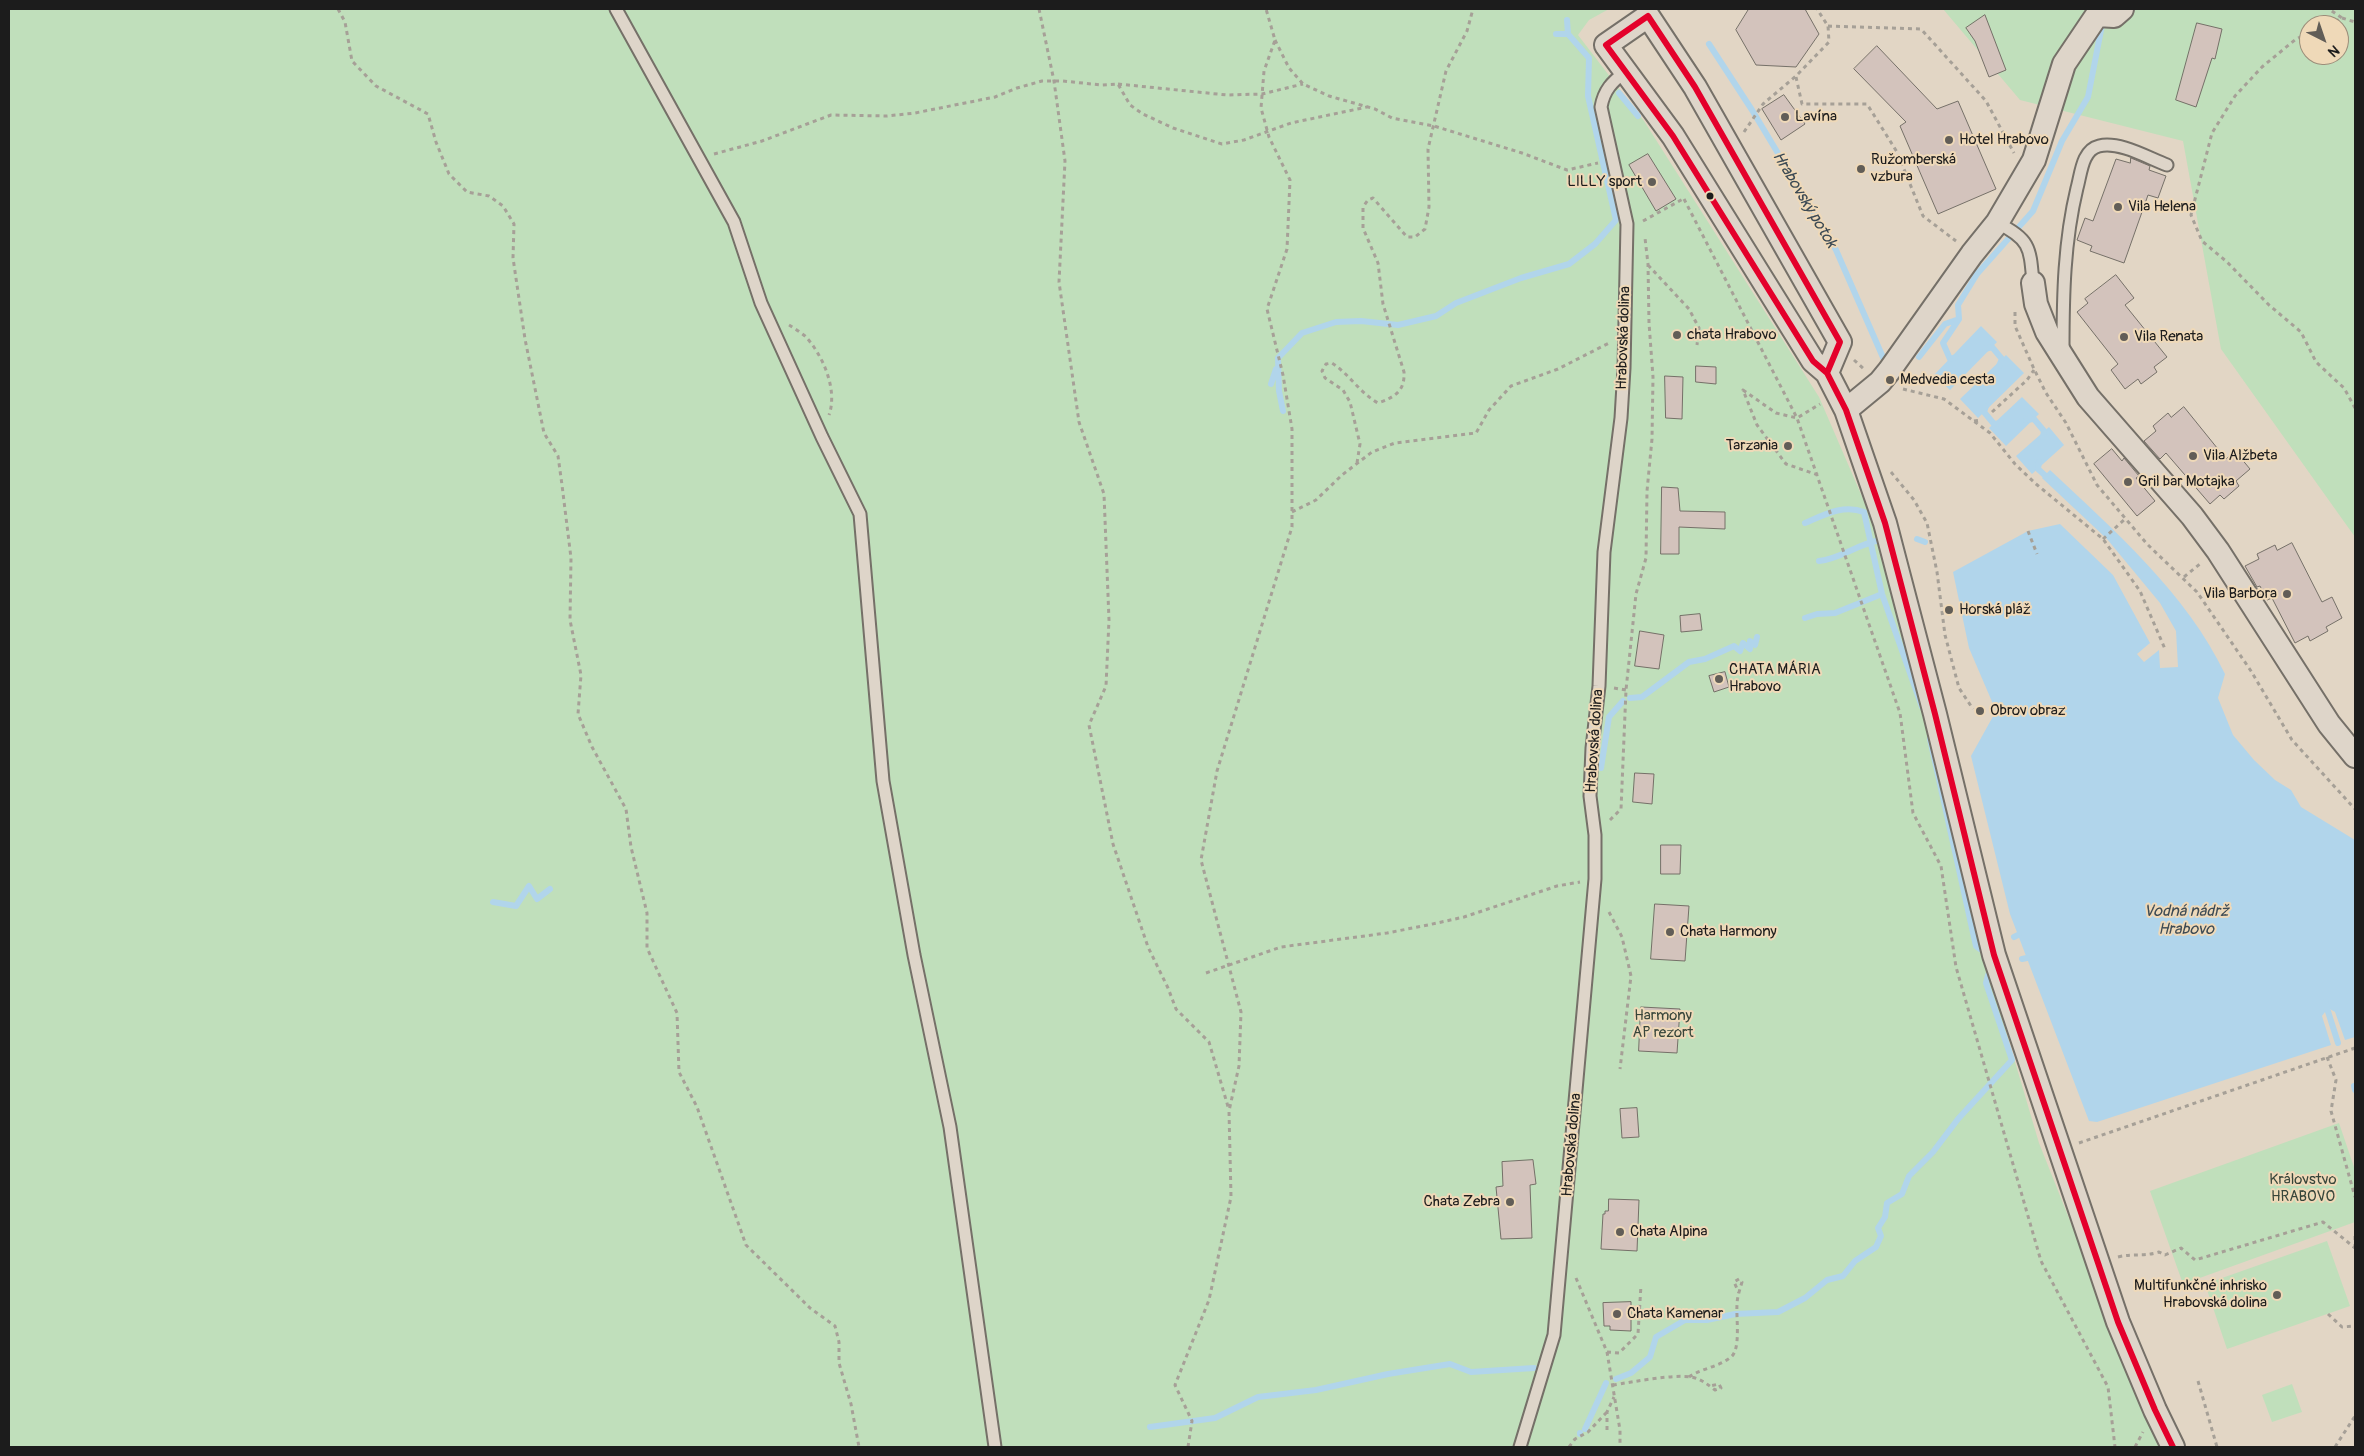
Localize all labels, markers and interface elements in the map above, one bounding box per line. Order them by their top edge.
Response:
north arrow [2299,15,2349,65]
text: N [2324,41,2343,60]
place label: Lavína [1795,108,1837,126]
marker: Lavína [1779,111,1791,123]
place label: Hotel Hrabovo [1959,131,2049,149]
marker: Hotel Hrabovo [1943,134,1955,146]
water label: Hrabovský potok [1768,148,1840,252]
place label: Ružomberská vzbura [1871,151,1956,186]
marker: Ružomberská vzbura [1855,163,1867,175]
place label: LILLY sport [1567,173,1642,191]
marker: LILLY sport [1646,176,1658,188]
unlabelled marker [1705,191,1715,201]
place label: Vila Helena [2128,198,2196,216]
marker: Vila Helena [2112,201,2124,213]
street label: Hrabovská dolina [1613,286,1635,390]
place label: chata Hrabovo [1687,326,1777,344]
place label: Vila Renata [2134,328,2203,346]
marker: chata Hrabovo [1671,329,1683,341]
marker: Vila Renata [2118,331,2130,343]
place label: Medvedia cesta [1900,371,1995,389]
marker: Medvedia cesta [1884,374,1896,386]
place label: Tarzania [1726,437,1778,455]
marker: Tarzania [1782,440,1794,452]
place label: Vila Alžbeta [2203,447,2277,465]
marker: Vila Alžbeta [2187,450,2199,462]
place label: Gril bar Motajka [2138,473,2235,491]
marker: Gril bar Motajka [2122,476,2134,488]
place label: Vila Barbora [2203,585,2277,603]
marker: Vila Barbora [2281,588,2293,600]
place label: Horská pláž [1959,601,2031,619]
marker: Horská pláž [1943,604,1955,616]
place label: CHATA MÁRIA Hrabovo [1729,661,1821,696]
marker: CHATA MÁRIA Hrabovo [1713,673,1725,685]
street label: Hrabovská dolina [1582,689,1608,793]
place label: Obrov obraz [1990,702,2066,720]
marker: Obrov obraz [1974,705,1986,717]
water label: Vodná nádrž Hrabovo [2144,902,2228,940]
place label: Chata Harmony [1680,923,1777,941]
marker: Chata Harmony [1664,926,1676,938]
park label: Harmony AP rezort [1633,1007,1693,1042]
street label: Hrabovská dolina [1559,1092,1585,1198]
park label: Královstvo HRABOVO [2269,1171,2337,1206]
place label: Chata Zebra [1424,1193,1500,1211]
marker: Chata Zebra [1504,1196,1516,1208]
place label: Chata Alpina [1630,1223,1707,1241]
marker: Chata Alpina [1614,1226,1626,1238]
place label: Multifunkčné inhrisko Hrabovská dolina [2134,1277,2267,1312]
marker: Multifunkčné inhrisko Hrabovská dolina [2271,1289,2283,1301]
place label: Chata Kamenar [1627,1305,1723,1323]
marker: Chata Kamenar [1611,1308,1623,1320]

